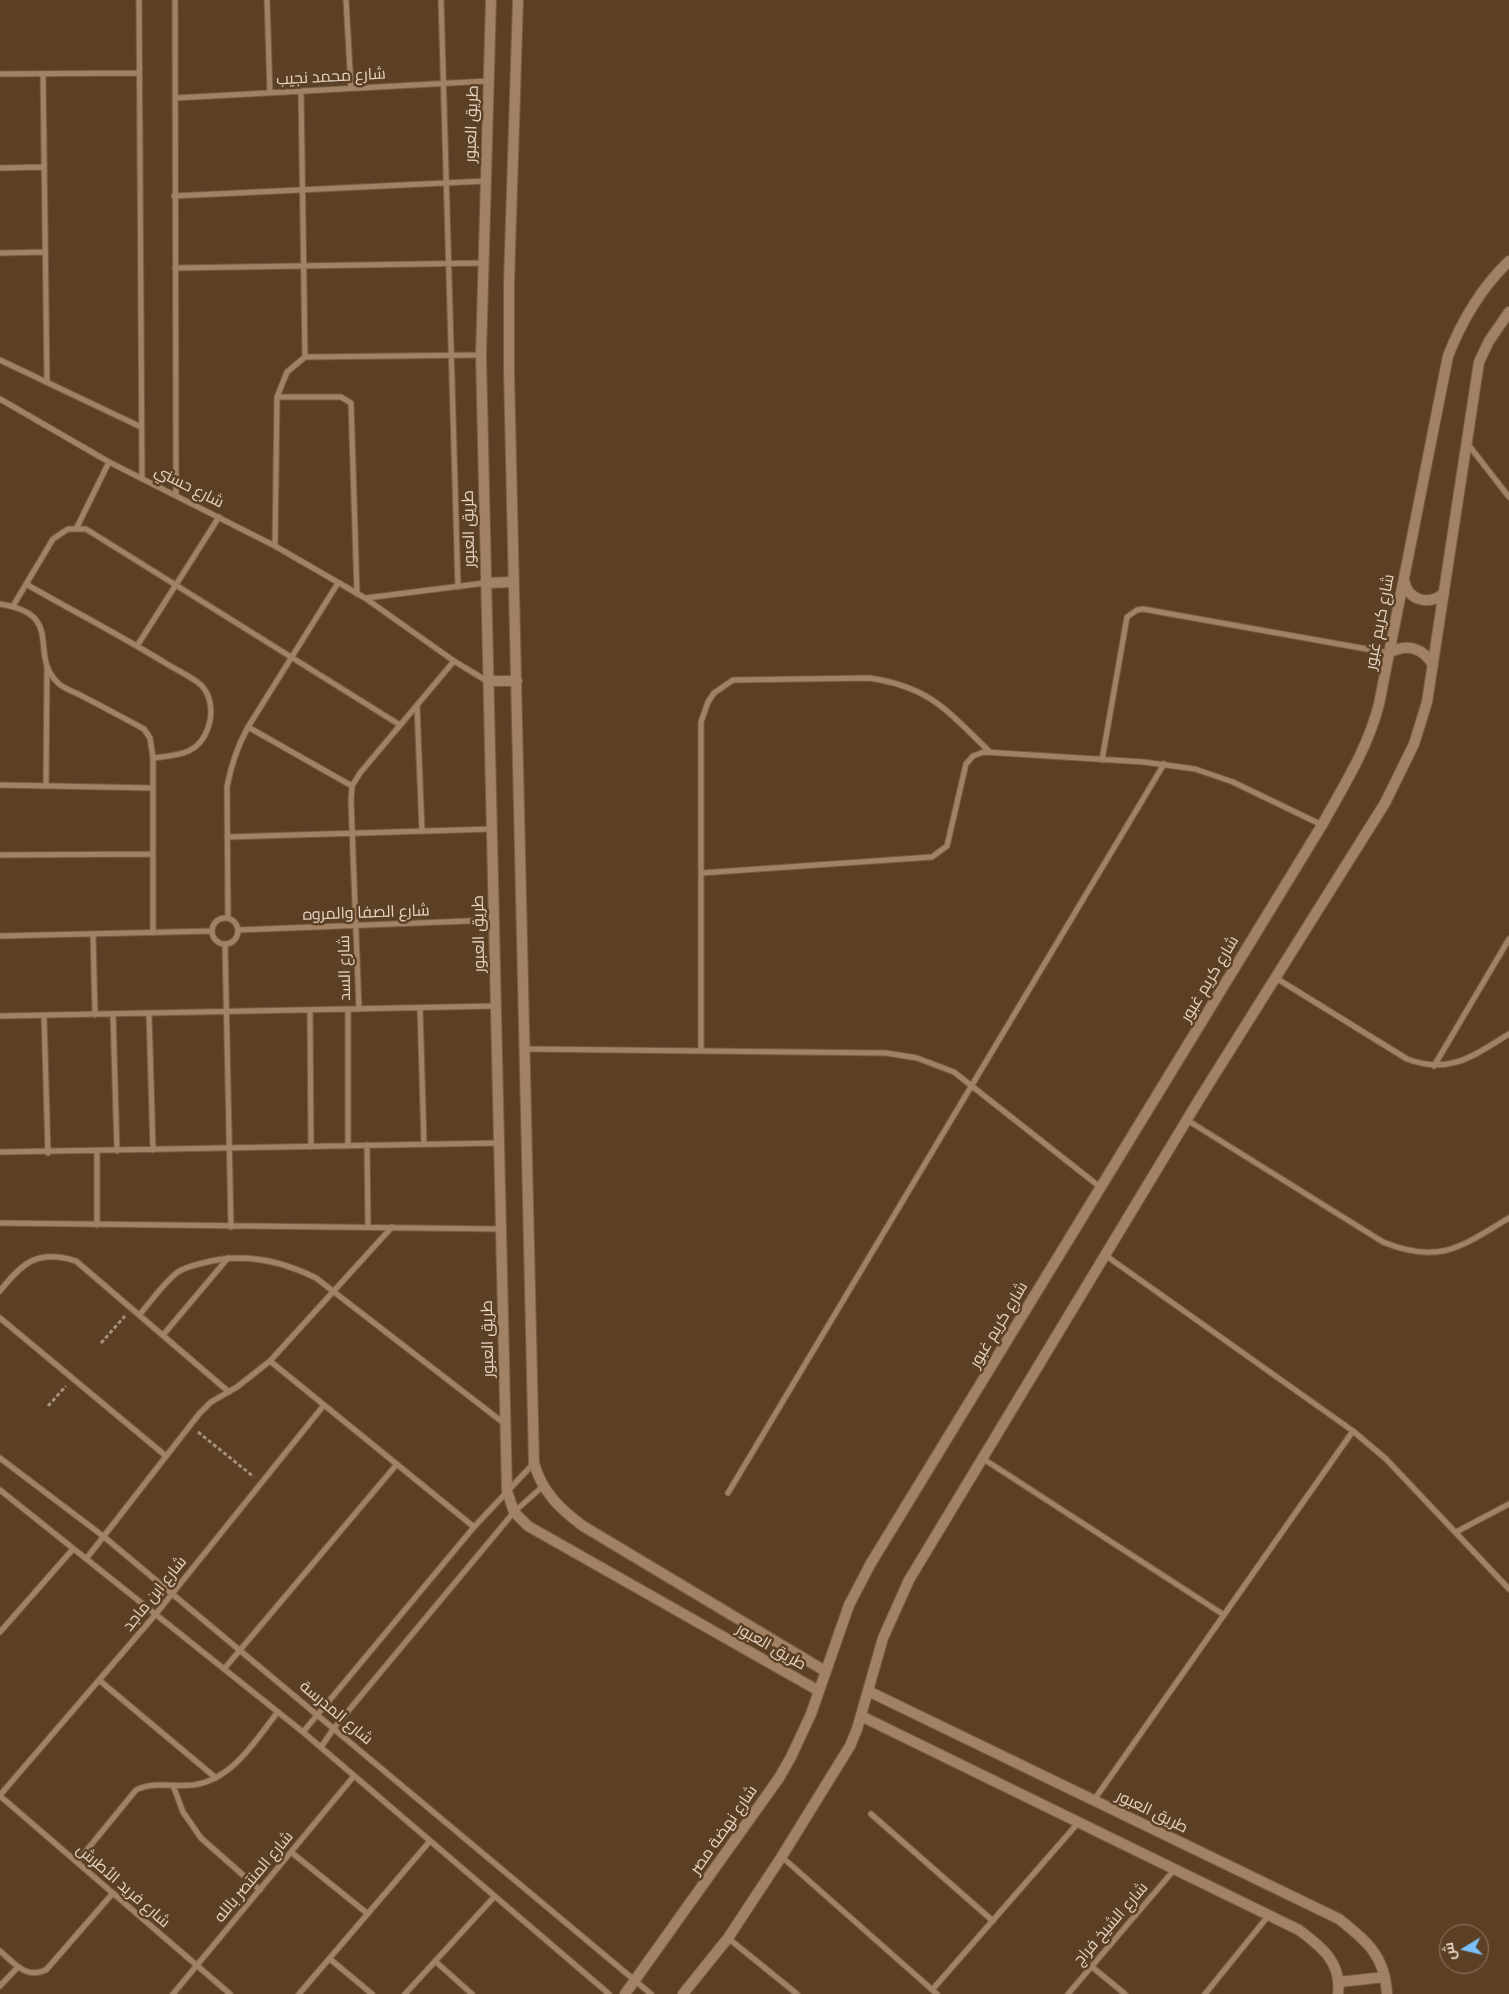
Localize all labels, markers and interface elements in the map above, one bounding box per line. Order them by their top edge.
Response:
street label: شارع محمد نجيب [276,65,386,89]
street label: طريق العبور [461,85,483,163]
street label: شارع حسني [151,461,227,513]
street label: طريق العبور [459,490,479,568]
street label: شارع كريم غبور [1361,573,1399,671]
street label: طريق العبور [469,895,489,973]
street label: شارع الصفا والمروه [302,901,430,925]
street label: شارع كريم غبور [1177,932,1243,1026]
street label: شارع السد [335,935,355,1001]
street label: شارع كريم غبور [966,1278,1032,1372]
street label: طريق العبور [478,1300,498,1378]
street label: شارع ابن ماجد [119,1553,191,1635]
street label: طريق العبور [733,1619,809,1675]
street label: شارع المدرسة [296,1677,376,1749]
street label: شارع نهضة مصر [686,1782,762,1878]
street label: طريق العبور [1113,1786,1191,1838]
street label: شارع المنتصر بالله [210,1828,298,1926]
street label: شارع فريد الأطرش [72,1840,174,1932]
street label: شارع الشيخ فراج [1070,1878,1152,1970]
north arrow [1439,1924,1489,1974]
text: ش [1440,1941,1459,1961]

